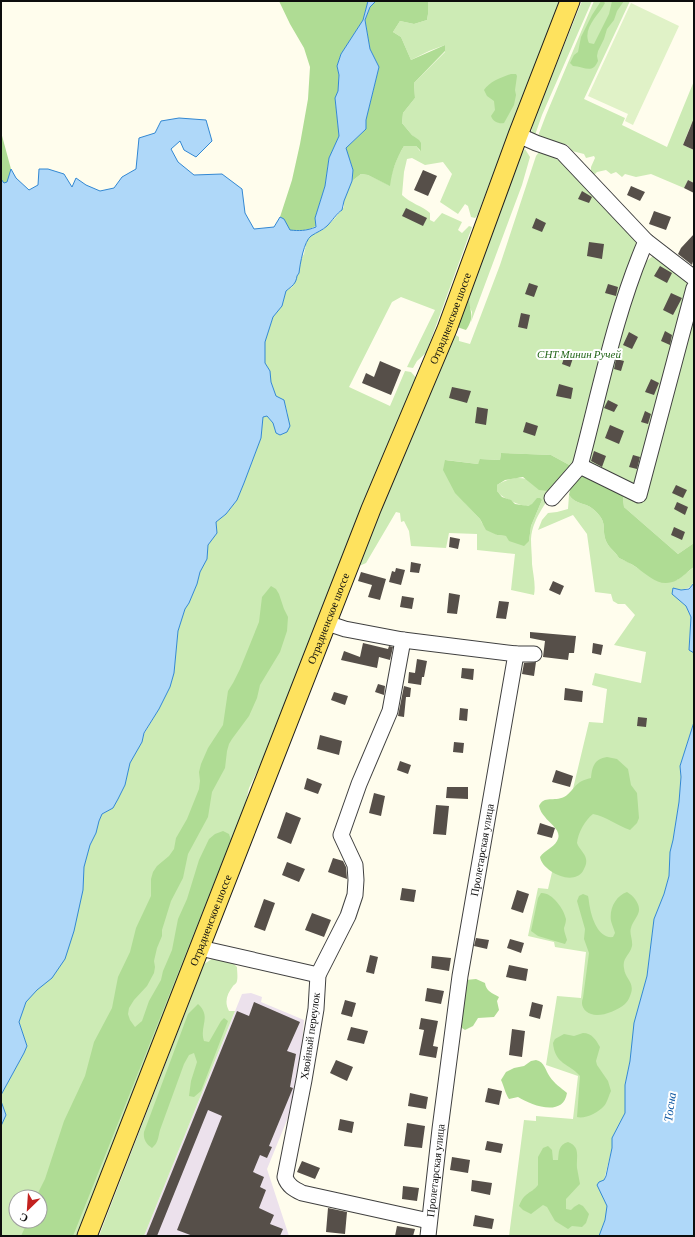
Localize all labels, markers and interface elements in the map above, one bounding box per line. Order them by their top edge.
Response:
street label: Отрадненское шоссе [427,271,473,366]
park label: СНТ Минин Ручей [537,348,621,360]
street label: Отрадненское шоссе [305,571,352,666]
street label: Пролетарская улица [468,803,496,897]
street label: Отрадненское шоссе [187,873,234,968]
street label: Хвойный переулок [298,991,322,1080]
water label: Тосна [661,1091,679,1123]
street label: Пролетарская улица [424,1123,447,1218]
north arrow [8,1189,48,1229]
text: С [18,1211,30,1225]

